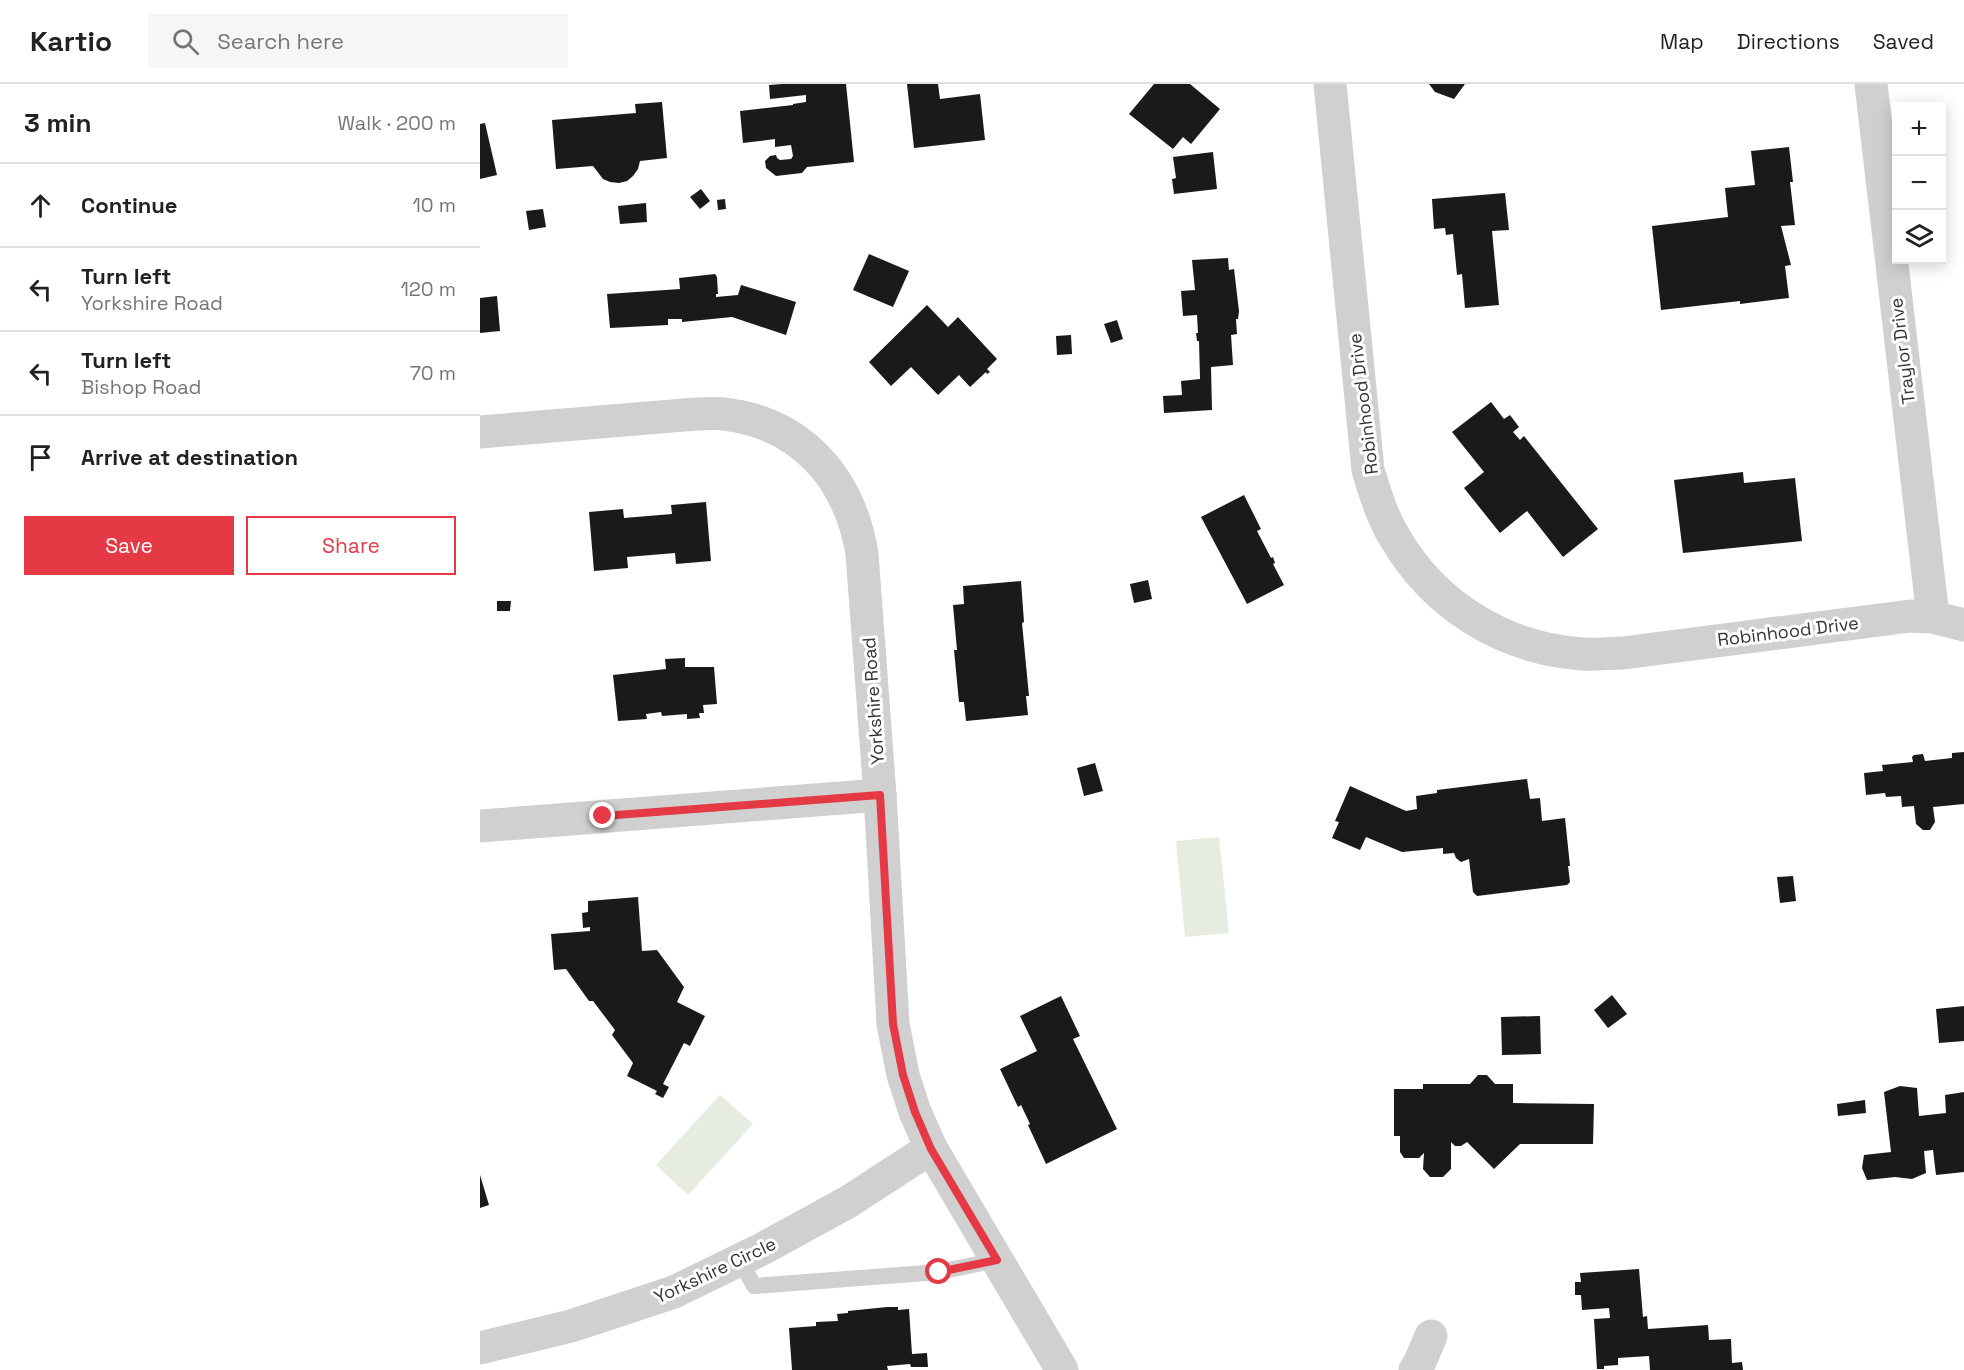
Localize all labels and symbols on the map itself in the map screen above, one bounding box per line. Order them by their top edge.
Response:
street label: Traylor Drive [1884,297,1920,405]
street label: Robinhood Drive [1343,332,1383,476]
street label: Robinhood Drive [1716,611,1860,651]
street label: Yorkshire Road [857,637,889,765]
route end [589,802,615,828]
street label: Yorkshire Circle [650,1232,780,1308]
route start [925,1258,951,1284]

